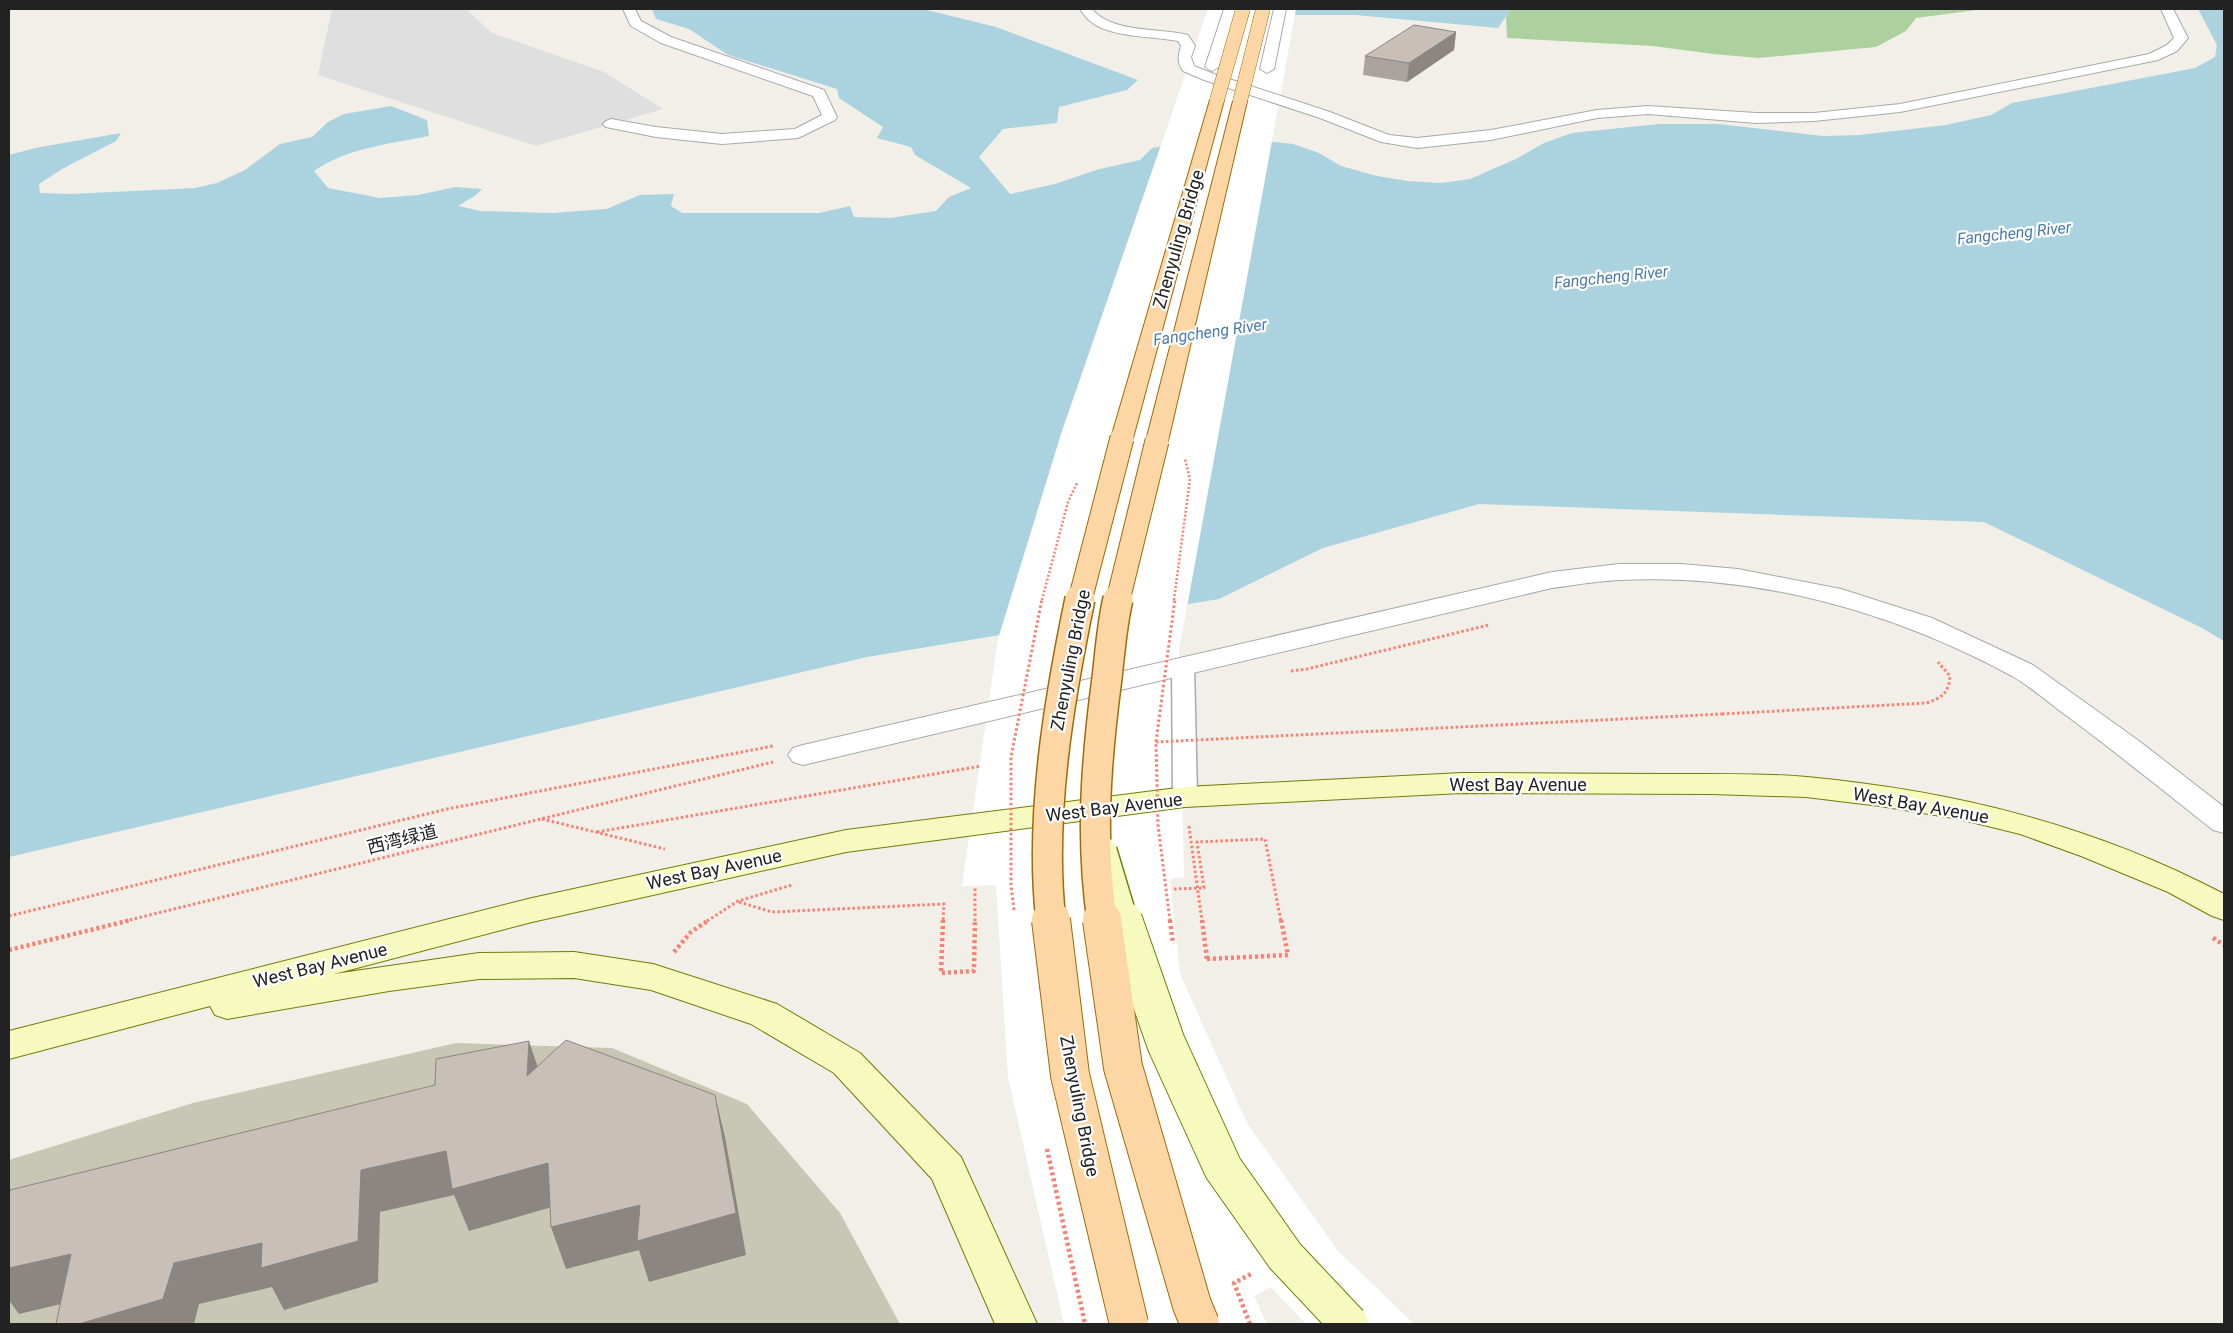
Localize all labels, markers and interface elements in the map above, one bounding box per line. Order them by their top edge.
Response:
street label: Zhenyuling Bridge [1148,167,1208,311]
water label: Fangcheng River [1956,217,2073,248]
water label: Fangcheng River [1553,261,1670,292]
water label: Fangcheng River [1152,315,1269,349]
street label: Zhenyuling Bridge [1046,588,1094,732]
street label: West Bay Avenue [1449,774,1587,795]
street label: West Bay Avenue [1851,783,1991,827]
street label: West Bay Avenue [1044,788,1184,826]
street label: 西湾绿道 [365,820,439,858]
street label: West Bay Avenue [645,844,783,894]
street label: West Bay Avenue [251,938,389,992]
street label: Zhenyuling Bridge [1056,1034,1104,1178]

